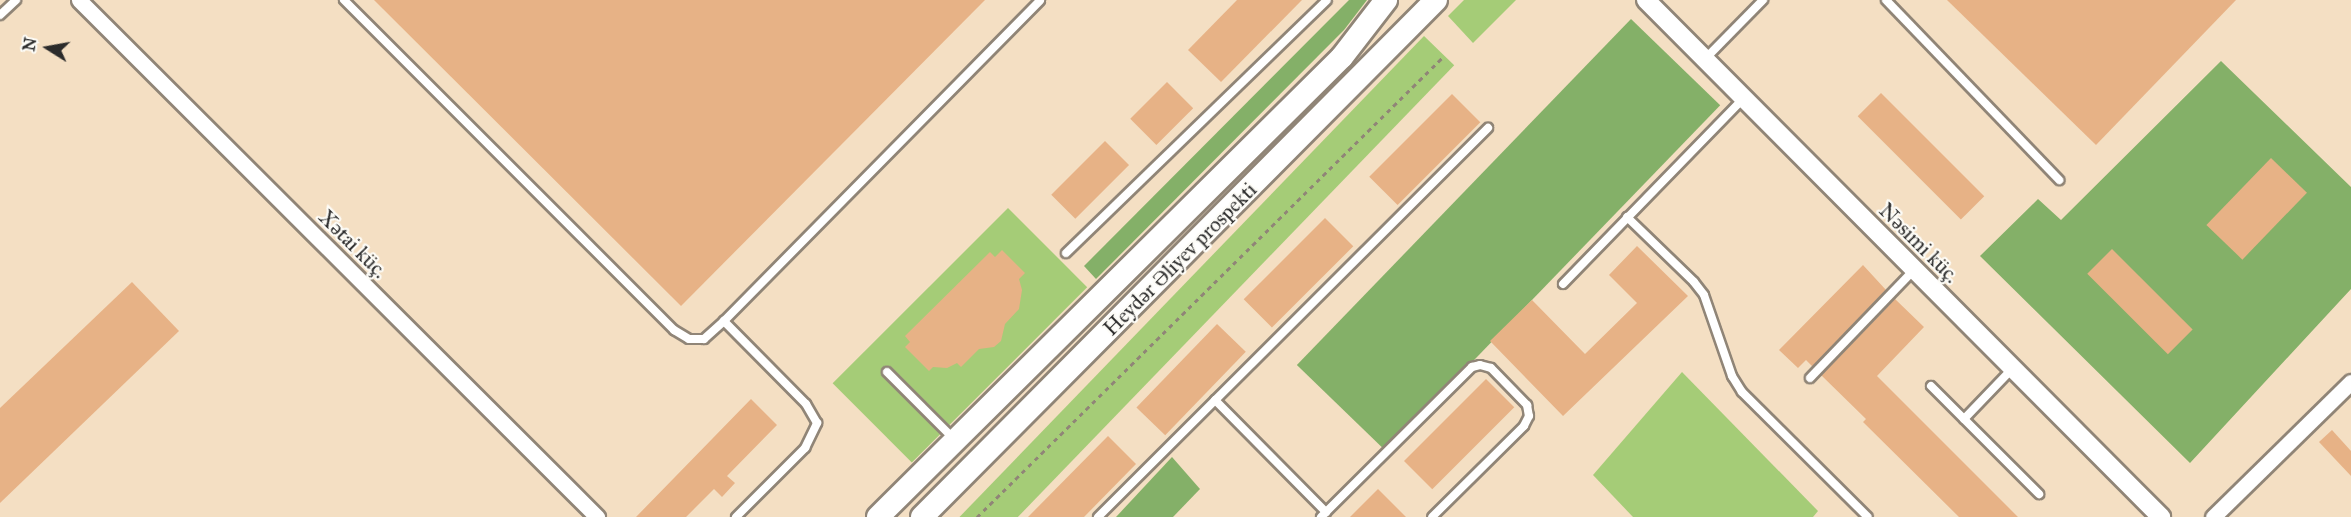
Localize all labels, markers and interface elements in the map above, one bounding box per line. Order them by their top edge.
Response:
north arrow [18,18,78,78]
text: N [19,36,40,53]
street label: Heydər Əliyev prospekti [1098,177,1262,341]
street label: Nəsimi küç. [1874,198,1964,288]
street label: Xətai küç. [314,205,392,283]

